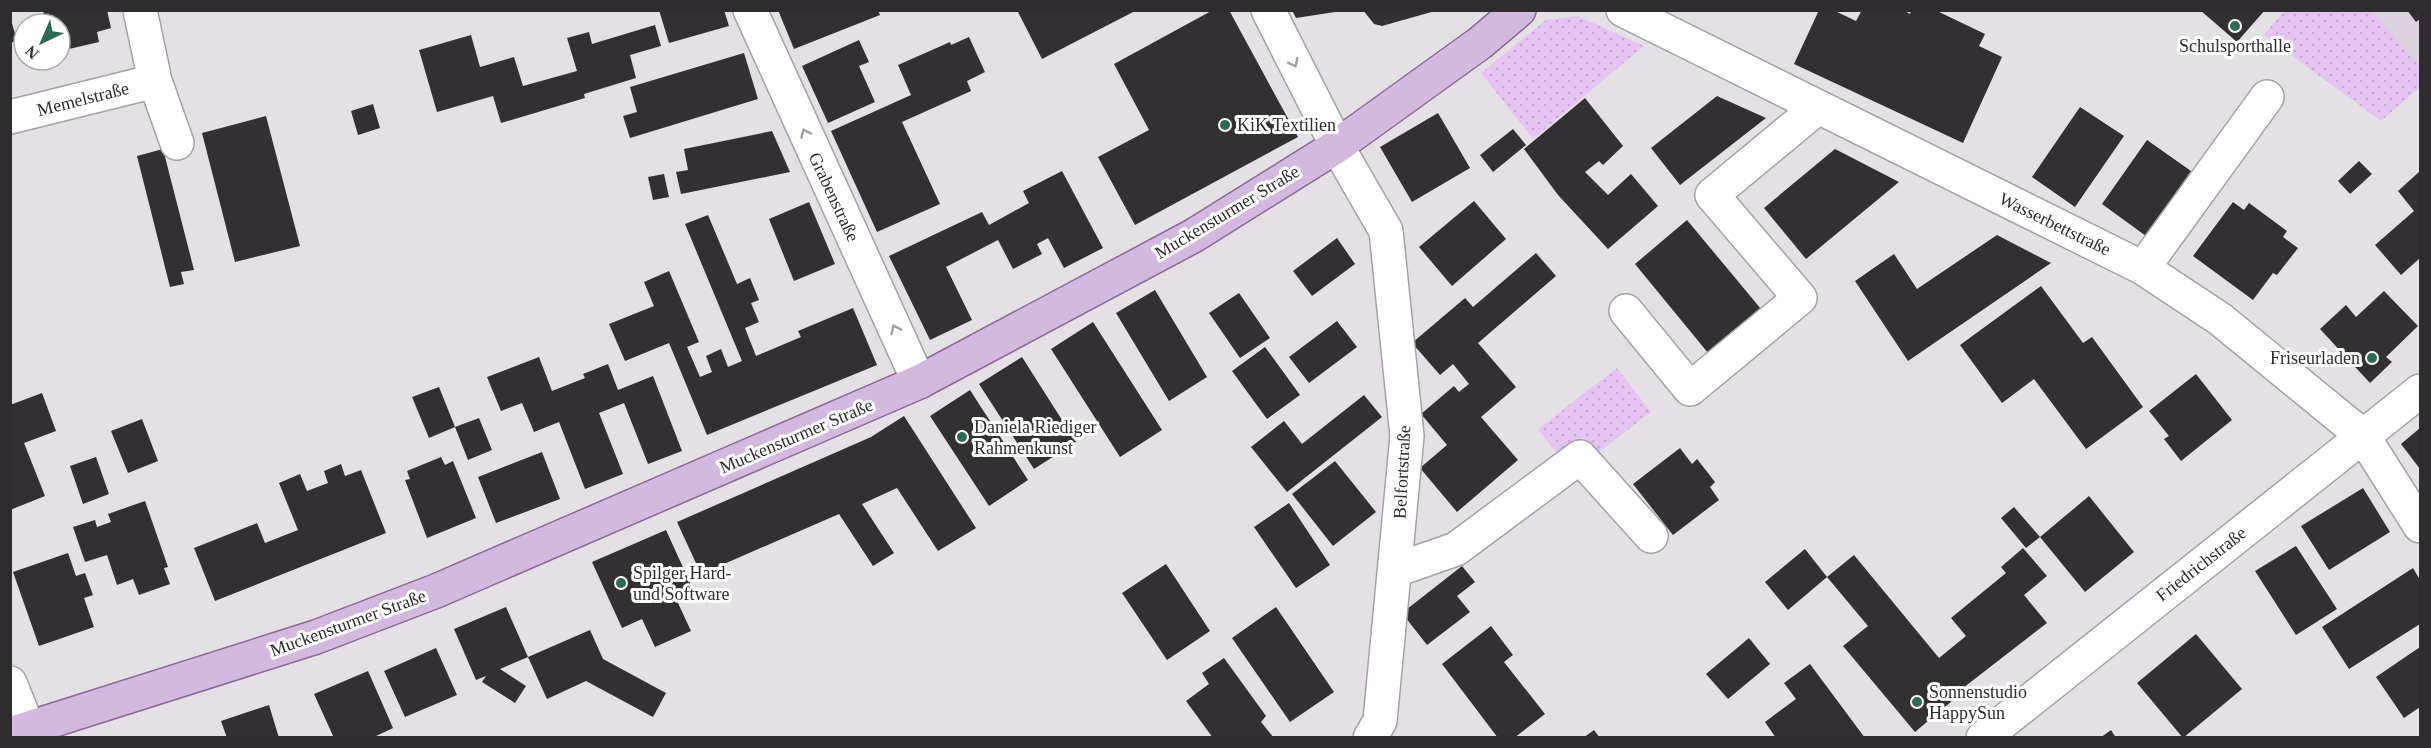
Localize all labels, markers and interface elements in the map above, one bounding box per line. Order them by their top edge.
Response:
north arrow [12,12,72,72]
marker: Schulsporthalle [2228,19,2242,33]
place label: Schulsporthalle [2179,36,2291,56]
text: N [22,42,42,63]
one-way arrow [1287,56,1298,67]
street label: Memelstraße [35,78,131,120]
place label: KiK Textilien [1237,115,1336,135]
marker: KiK Textilien [1218,118,1232,132]
one-way arrow [800,128,812,139]
street label: Grabenstraße [805,149,863,245]
street label: Muckensturmer Straße [1151,161,1303,263]
street label: Wasserbettstraße [1996,188,2114,260]
one-way arrow [890,324,902,335]
place label: Friseurladen [2270,348,2360,368]
marker: Friseurladen [2365,351,2379,365]
street label: Muckensturmer Straße [716,395,876,477]
place label: Daniela Riediger Rahmenkunst [974,417,1096,458]
street label: Belfortstraße [1390,425,1414,519]
marker: Daniela Riediger Rahmenkunst [955,430,969,444]
street label: Friedrichstraße [2152,523,2250,605]
place label: Spilger Hard- und Software [633,563,731,604]
marker: Spilger Hard- und Software [614,576,628,590]
street label: Muckensturmer Straße [267,585,429,661]
place label: Sonnenstudio HappySun [1929,682,2027,723]
marker: Sonnenstudio HappySun [1910,695,1924,709]

